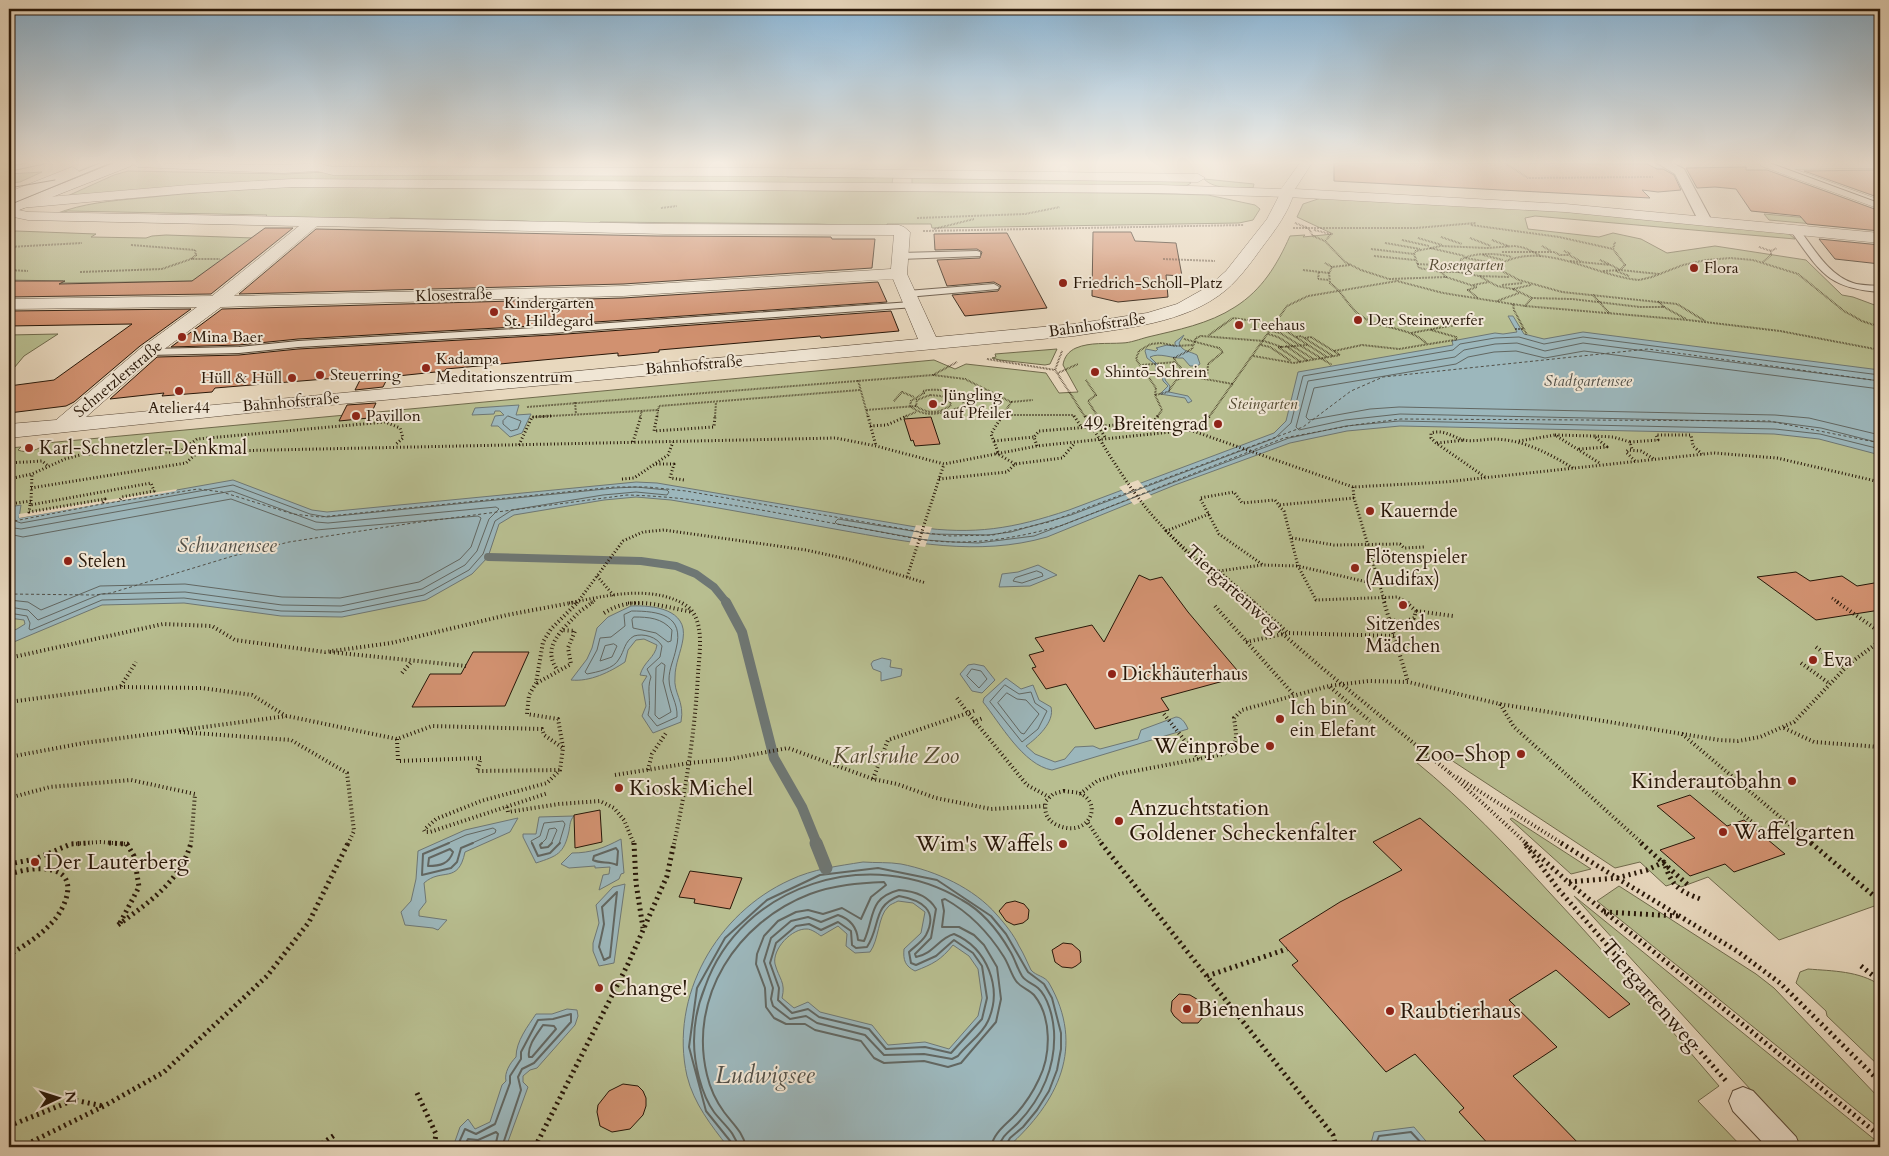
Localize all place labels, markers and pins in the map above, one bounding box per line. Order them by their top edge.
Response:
place label: Flora [1704,257,1739,279]
marker: Flora [1688,262,1700,274]
place label: Friedrich-Scholl-Platz [1073,272,1222,294]
marker: Friedrich-Scholl-Platz [1057,277,1069,289]
place label: Kindergarten St. Hildegard [504,292,594,332]
marker: Kindergarten St. Hildegard [488,306,500,318]
place label: Der Steinewerfer [1368,309,1484,331]
place label: Teehaus [1249,314,1305,336]
marker: Der Steinewerfer [1352,314,1364,326]
marker: Teehaus [1233,319,1245,331]
place label: Mina Baer [192,326,263,348]
marker: Mina Baer [176,331,188,343]
place label: Kadampa Meditationszentrum [436,348,573,388]
place label: Shintō-Schrein [1105,361,1207,383]
marker: Kadampa Meditationszentrum [420,362,432,374]
place label: Steuerring [330,364,401,386]
marker: Shintō-Schrein [1089,366,1101,378]
place label: Hüll & Hüll [201,367,282,389]
marker: Steuerring [314,369,326,381]
marker: Hüll & Hüll [286,372,298,384]
place label: Jüngling auf Pfeiler [941,384,1011,424]
marker: Atelier44 [173,385,185,397]
place label: Atelier44 [148,397,210,419]
marker: Jüngling auf Pfeiler [927,398,939,410]
place label: Pavillon [366,405,421,427]
marker: Pavillon [350,410,362,422]
place label: 49. Breitengrad [1083,411,1208,437]
marker: 49. Breitengrad [1212,418,1224,430]
place label: Karl-Schnetzler-Denkmal [39,435,247,461]
marker: Karl-Schnetzler-Denkmal [23,442,35,454]
place label: Kauernde [1380,498,1458,524]
marker: Kauernde [1364,505,1376,517]
place label: Flötenspieler (Audifax) [1365,544,1467,592]
place label: Stelen [78,548,127,574]
marker: Stelen [62,555,74,567]
marker: Flötenspieler (Audifax) [1349,562,1361,574]
marker: Sitzendes Mädchen [1397,599,1409,611]
place label: Sitzendes Mädchen [1366,611,1441,659]
place label: Eva [1823,647,1853,673]
marker: Eva [1807,654,1819,666]
place label: Dickhäuterhaus [1122,661,1248,687]
marker: Dickhäuterhaus [1106,668,1118,680]
place label: Ich bin ein Elefant [1290,695,1376,743]
marker: Ich bin ein Elefant [1274,713,1286,725]
place label: Weinprobe [1153,731,1260,761]
place label: Zoo-Shop [1415,739,1511,769]
marker: Weinprobe [1264,740,1276,752]
marker: Zoo-Shop [1515,748,1527,760]
place label: Kinderautobahn [1631,766,1782,796]
place label: Kiosk Michel [629,773,753,803]
marker: Kinderautobahn [1786,775,1798,787]
marker: Kiosk Michel [613,782,625,794]
place label: Anzuchtstation Goldener Scheckenfalter [1129,793,1357,848]
marker: Anzuchtstation Goldener Scheckenfalter [1113,815,1125,827]
place label: Waffelgarten [1732,817,1855,847]
marker: Waffelgarten [1717,826,1729,838]
place label: Wim's Waffels [915,829,1053,859]
marker: Wim's Waffels [1057,838,1069,850]
place label: Der Lauterberg [45,847,189,877]
marker: Der Lauterberg [29,856,41,868]
place label: Change! [609,973,687,1003]
marker: Change! [593,982,605,994]
place label: Bienenhaus [1197,994,1304,1024]
place label: Raubtierhaus [1400,996,1521,1026]
marker: Bienenhaus [1181,1003,1193,1015]
marker: Raubtierhaus [1384,1005,1396,1017]

